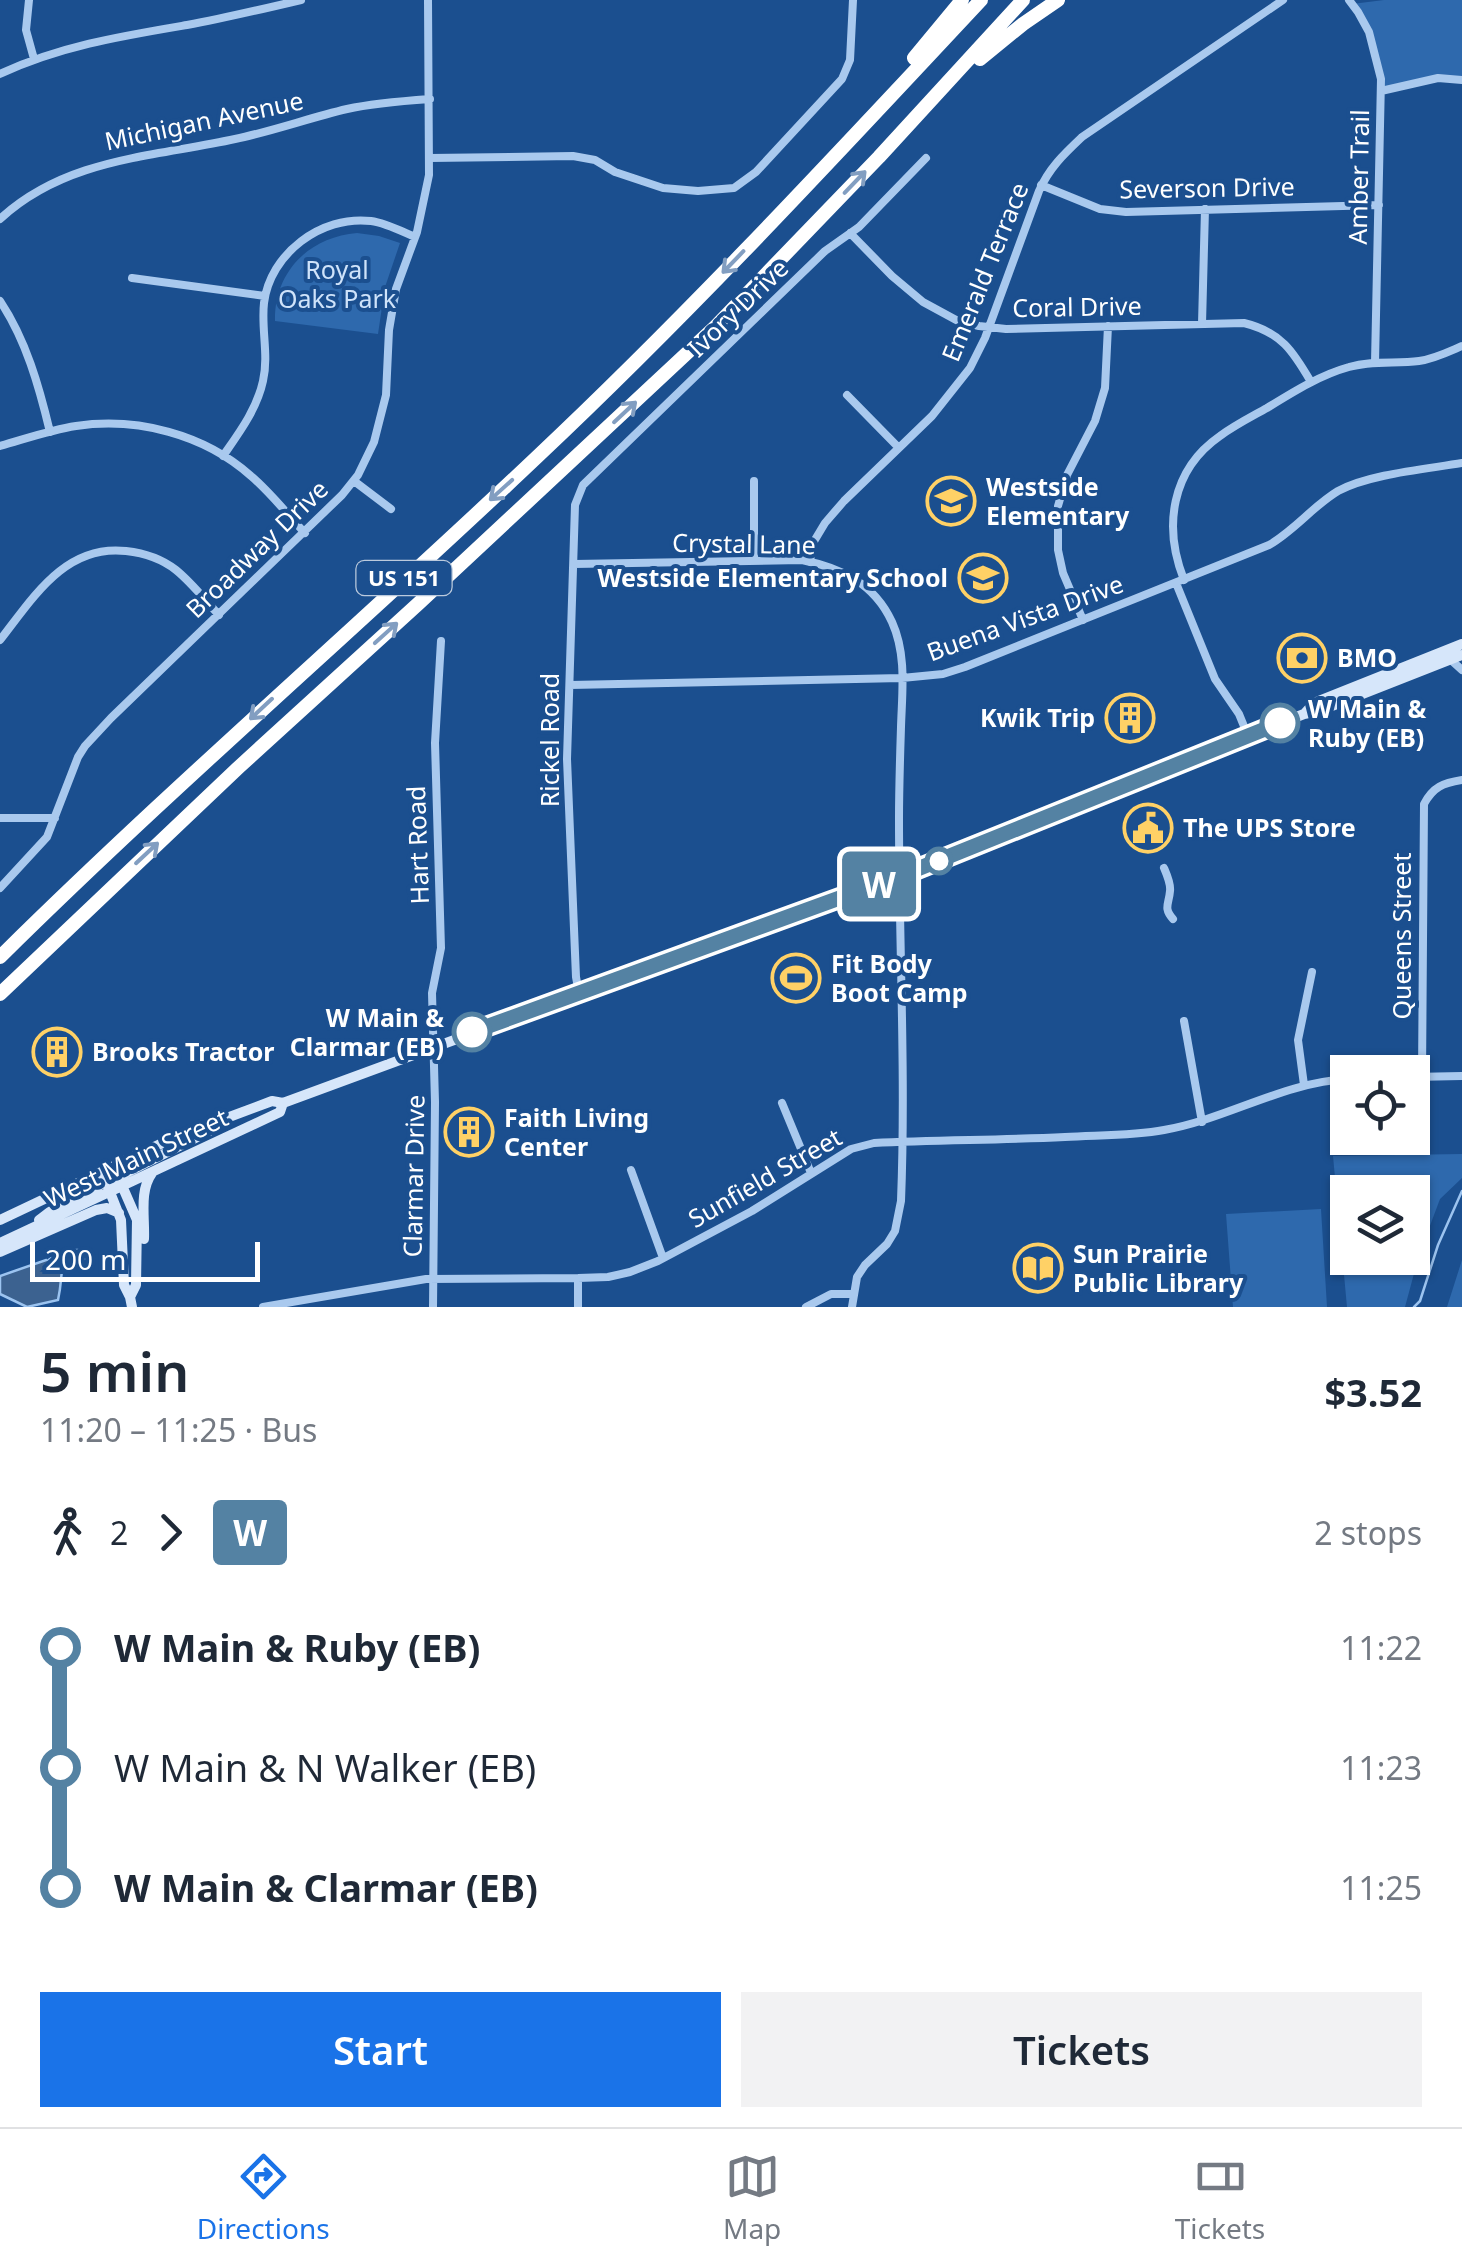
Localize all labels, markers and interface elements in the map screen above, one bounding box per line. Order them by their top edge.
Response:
street label: Michigan Avenue [101,82,306,158]
street label: Amber Trail [1340,109,1376,245]
street label: Severson Drive [1119,168,1295,206]
one-way arrow [843,170,866,195]
street label: Emerald Terrace [933,177,1035,366]
one-way arrow [721,249,745,273]
street label: Ivory Drive [680,251,795,364]
park label: Royal Oaks Park [278,252,397,315]
street label: Coral Drive [1012,288,1142,324]
one-way arrow [612,400,636,424]
place label: Westside Elementary [986,469,1130,532]
street label: Broadway Drive [178,472,335,625]
school or university icon: Westside Elementary [925,475,977,527]
one-way arrow [489,478,514,501]
street label: Crystal Lane [672,525,816,561]
school or university icon: Westside Elementary School [957,552,1009,604]
place label: Westside Elementary School [597,560,948,594]
road number: US 151 [356,561,452,595]
street label: Buena Vista Drive [922,566,1128,668]
one-way arrow [373,622,398,645]
bank icon: BMO [1276,632,1328,684]
place label: BMO [1337,640,1397,674]
street label: Rickel Road [532,673,566,807]
place label: W Main & Ruby (EB) [1308,691,1426,754]
building icon: Kwik Trip [1104,692,1156,744]
one-way arrow [250,697,274,721]
place label: Kwik Trip [980,700,1095,734]
marker: W Main & Ruby (EB) [1261,704,1299,742]
street label: Hart Road [398,785,436,905]
public building icon: The UPS Store [1122,802,1174,854]
place label: The UPS Store [1183,810,1356,844]
one-way arrow [134,841,158,865]
unlabelled marker [926,848,952,874]
line badge: W [846,852,912,916]
street label: Queens Street [1384,853,1418,1019]
text: W [862,861,896,908]
place label: Fit Body Boot Camp [831,946,967,1009]
sports icon: Fit Body Boot Camp [770,952,822,1004]
place label: W Main & Clarmar (EB) [290,1000,444,1063]
marker: W Main & Clarmar (EB) [453,1013,491,1051]
building icon: Brooks Tractor [31,1026,83,1078]
place label: Brooks Tractor [92,1034,274,1068]
map controls [1330,1055,1430,1275]
button: locate [1330,1055,1430,1155]
street label: Clarmar Drive [395,1094,431,1258]
street label: West Main Street [38,1100,233,1215]
place label: Faith Living Center [504,1100,649,1163]
building icon: Faith Living Center [443,1106,495,1158]
street label: Sunfield Street [682,1119,847,1235]
button: layers [1330,1175,1430,1275]
place label: Sun Prairie Public Library [1073,1236,1244,1299]
scale bar [30,1237,260,1282]
text: 200 m [45,1240,127,1278]
library icon: Sun Prairie Public Library [1012,1242,1064,1294]
text: 5 min [40,1333,189,1408]
text: $3.52 [1324,1366,1422,1418]
text: 11:20 – 11:25 · Bus [40,1408,317,1451]
icon: walk [40,1505,95,1560]
icon: forward [143,1505,198,1560]
text: W [233,1509,267,1556]
text: 2 [110,1511,128,1554]
text: 2 stops [1314,1511,1422,1554]
text: W Main & Ruby (EB) [114,1621,480,1673]
text: 11:22 [1340,1626,1422,1669]
text: W Main & N Walker (EB) [114,1741,536,1793]
text: 11:23 [1340,1746,1422,1789]
text: W Main & Clarmar (EB) [114,1861,538,1913]
text: 11:25 [1340,1866,1422,1909]
button: Start [40,1992,721,2107]
button: Tickets [741,1992,1422,2107]
tab: Directions [197,2149,330,2247]
tab: Map [723,2149,781,2247]
tab: Tickets [1175,2149,1265,2247]

